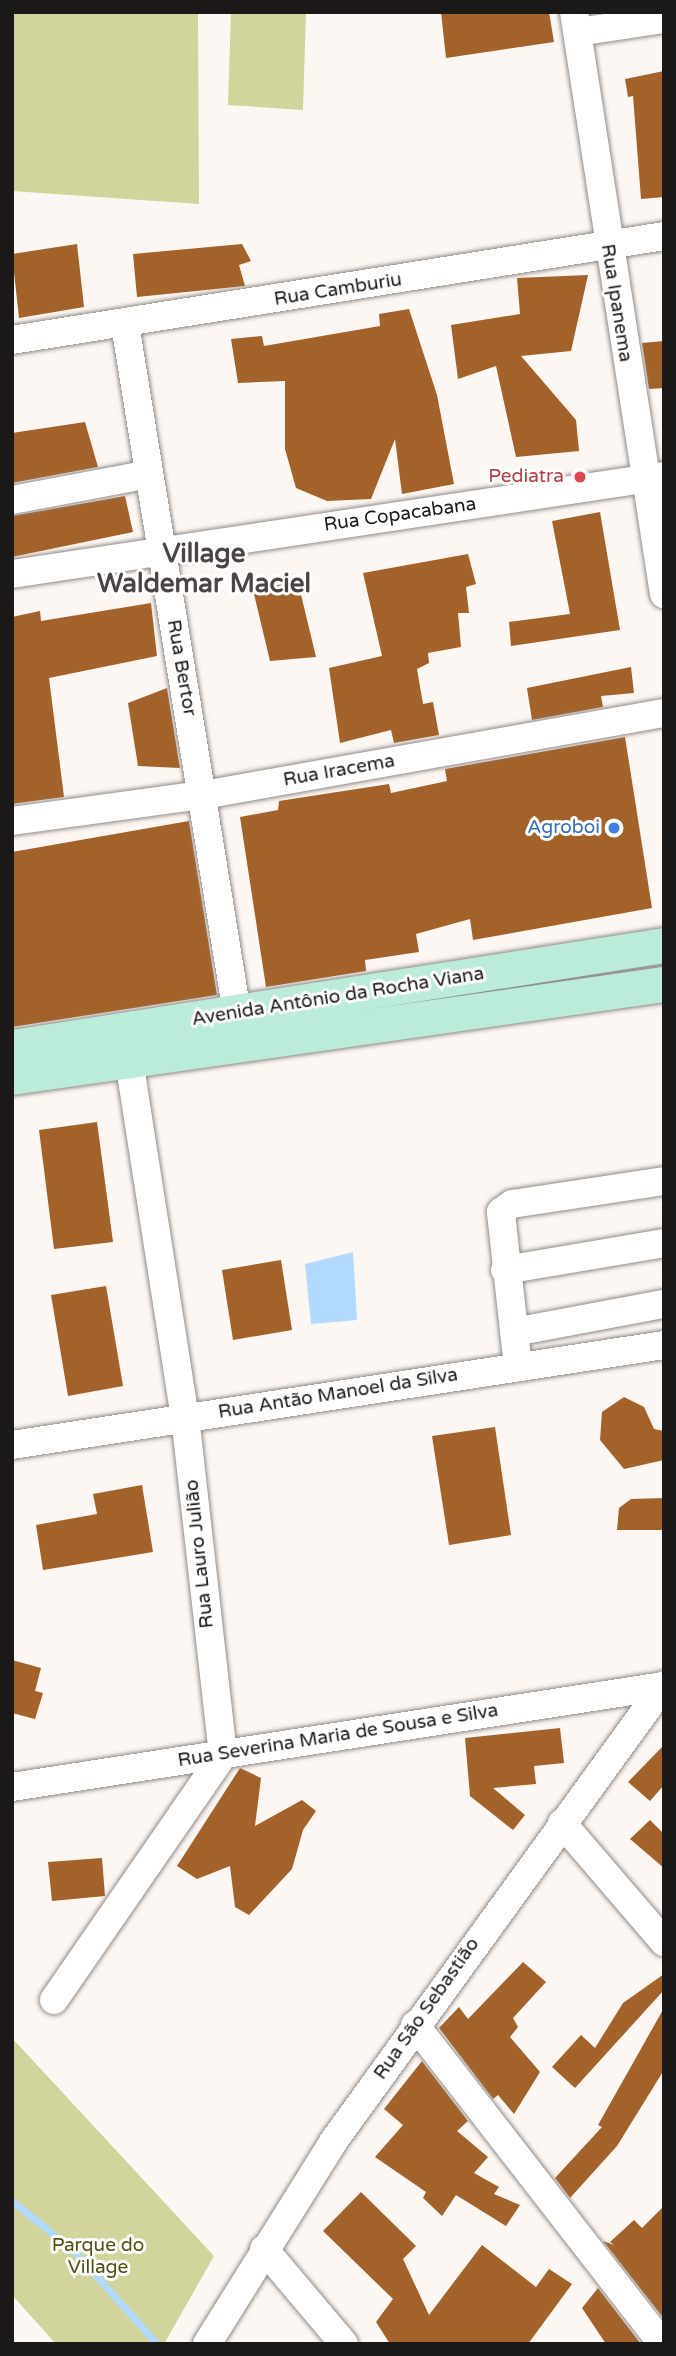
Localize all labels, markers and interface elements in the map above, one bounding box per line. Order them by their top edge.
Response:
street label: Rua Ipanema [595,242,637,364]
street label: Rua Camburiu [272,269,404,311]
place label: Pediatra [488,466,564,488]
marker: Pediatra [570,467,590,487]
street label: Rua Copacabana [322,493,478,537]
district label: Village Waldemar Maciel [97,538,311,600]
street label: Rua Bertor [161,618,201,718]
street label: Rua Iracema [281,750,397,792]
place label: Agroboi [527,817,600,839]
marker: Agroboi [606,820,622,836]
street label: Avenida Antônio da Rocha Viana [190,963,486,1031]
street label: Rua Antão Manoel da Silva [217,1364,459,1424]
street label: Rua Lauro Julião [181,1479,219,1629]
street label: Rua Severina Maria de Sousa e Silva [176,1699,500,1773]
street label: Rua São Sebastião [369,1934,485,2084]
park label: Parque do Village [52,2235,144,2279]

